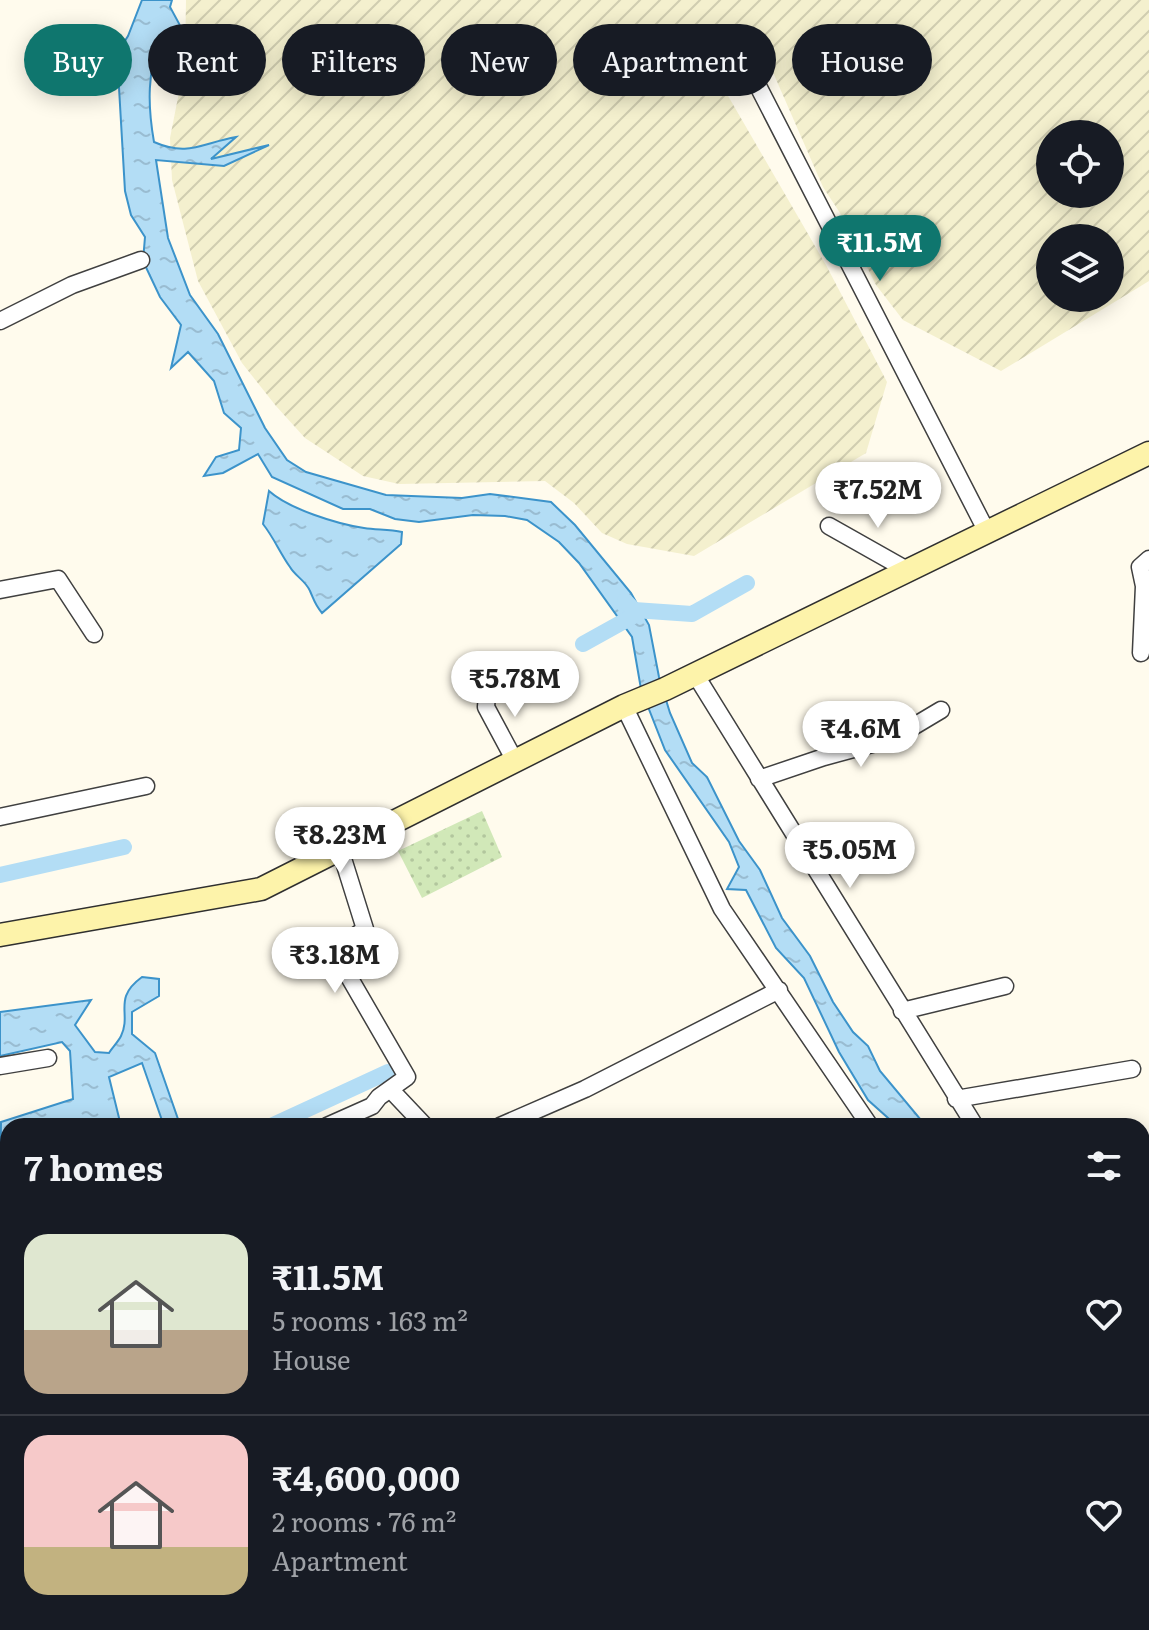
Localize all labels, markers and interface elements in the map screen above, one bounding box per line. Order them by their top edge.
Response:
chip: Buy [24,24,132,96]
chip: Rent [148,24,266,96]
chip: Filters [282,24,425,96]
chip: New [441,24,557,96]
chip: Apartment [573,24,776,96]
chip: House [792,24,932,96]
map controls [1036,120,1124,312]
button: locate [1036,120,1124,208]
pin: ₹11.5M [815,215,945,283]
text: ₹11.5M [837,221,923,260]
button: layers [1036,224,1124,312]
pin: ₹7.52M [813,462,943,530]
text: ₹7.52M [833,468,923,507]
pin: ₹5.78M [450,651,580,719]
text: ₹5.78M [469,657,561,696]
pin: ₹4.6M [805,701,917,769]
text: ₹4.6M [820,707,902,746]
pin: ₹8.23M [275,807,405,875]
text: ₹8.23M [293,813,387,852]
pin: ₹5.05M [785,822,915,890]
text: ₹5.05M [803,828,897,867]
pin: ₹3.18M [270,927,400,995]
text: ₹3.18M [290,933,380,972]
text: 7 homes [24,1141,163,1191]
icon: filters [1082,1144,1126,1188]
text: ₹11.5M [272,1250,384,1300]
icon: home [88,1266,184,1362]
icon: heart [1082,1292,1126,1336]
text: 5 rooms · 163 m² [272,1300,468,1339]
text: House [272,1339,350,1378]
text: ₹4,600,000 [272,1451,460,1501]
icon: home [88,1467,184,1563]
icon: heart [1082,1493,1126,1537]
text: 2 rooms · 76 m² [272,1501,456,1540]
text: Apartment [272,1540,408,1579]

